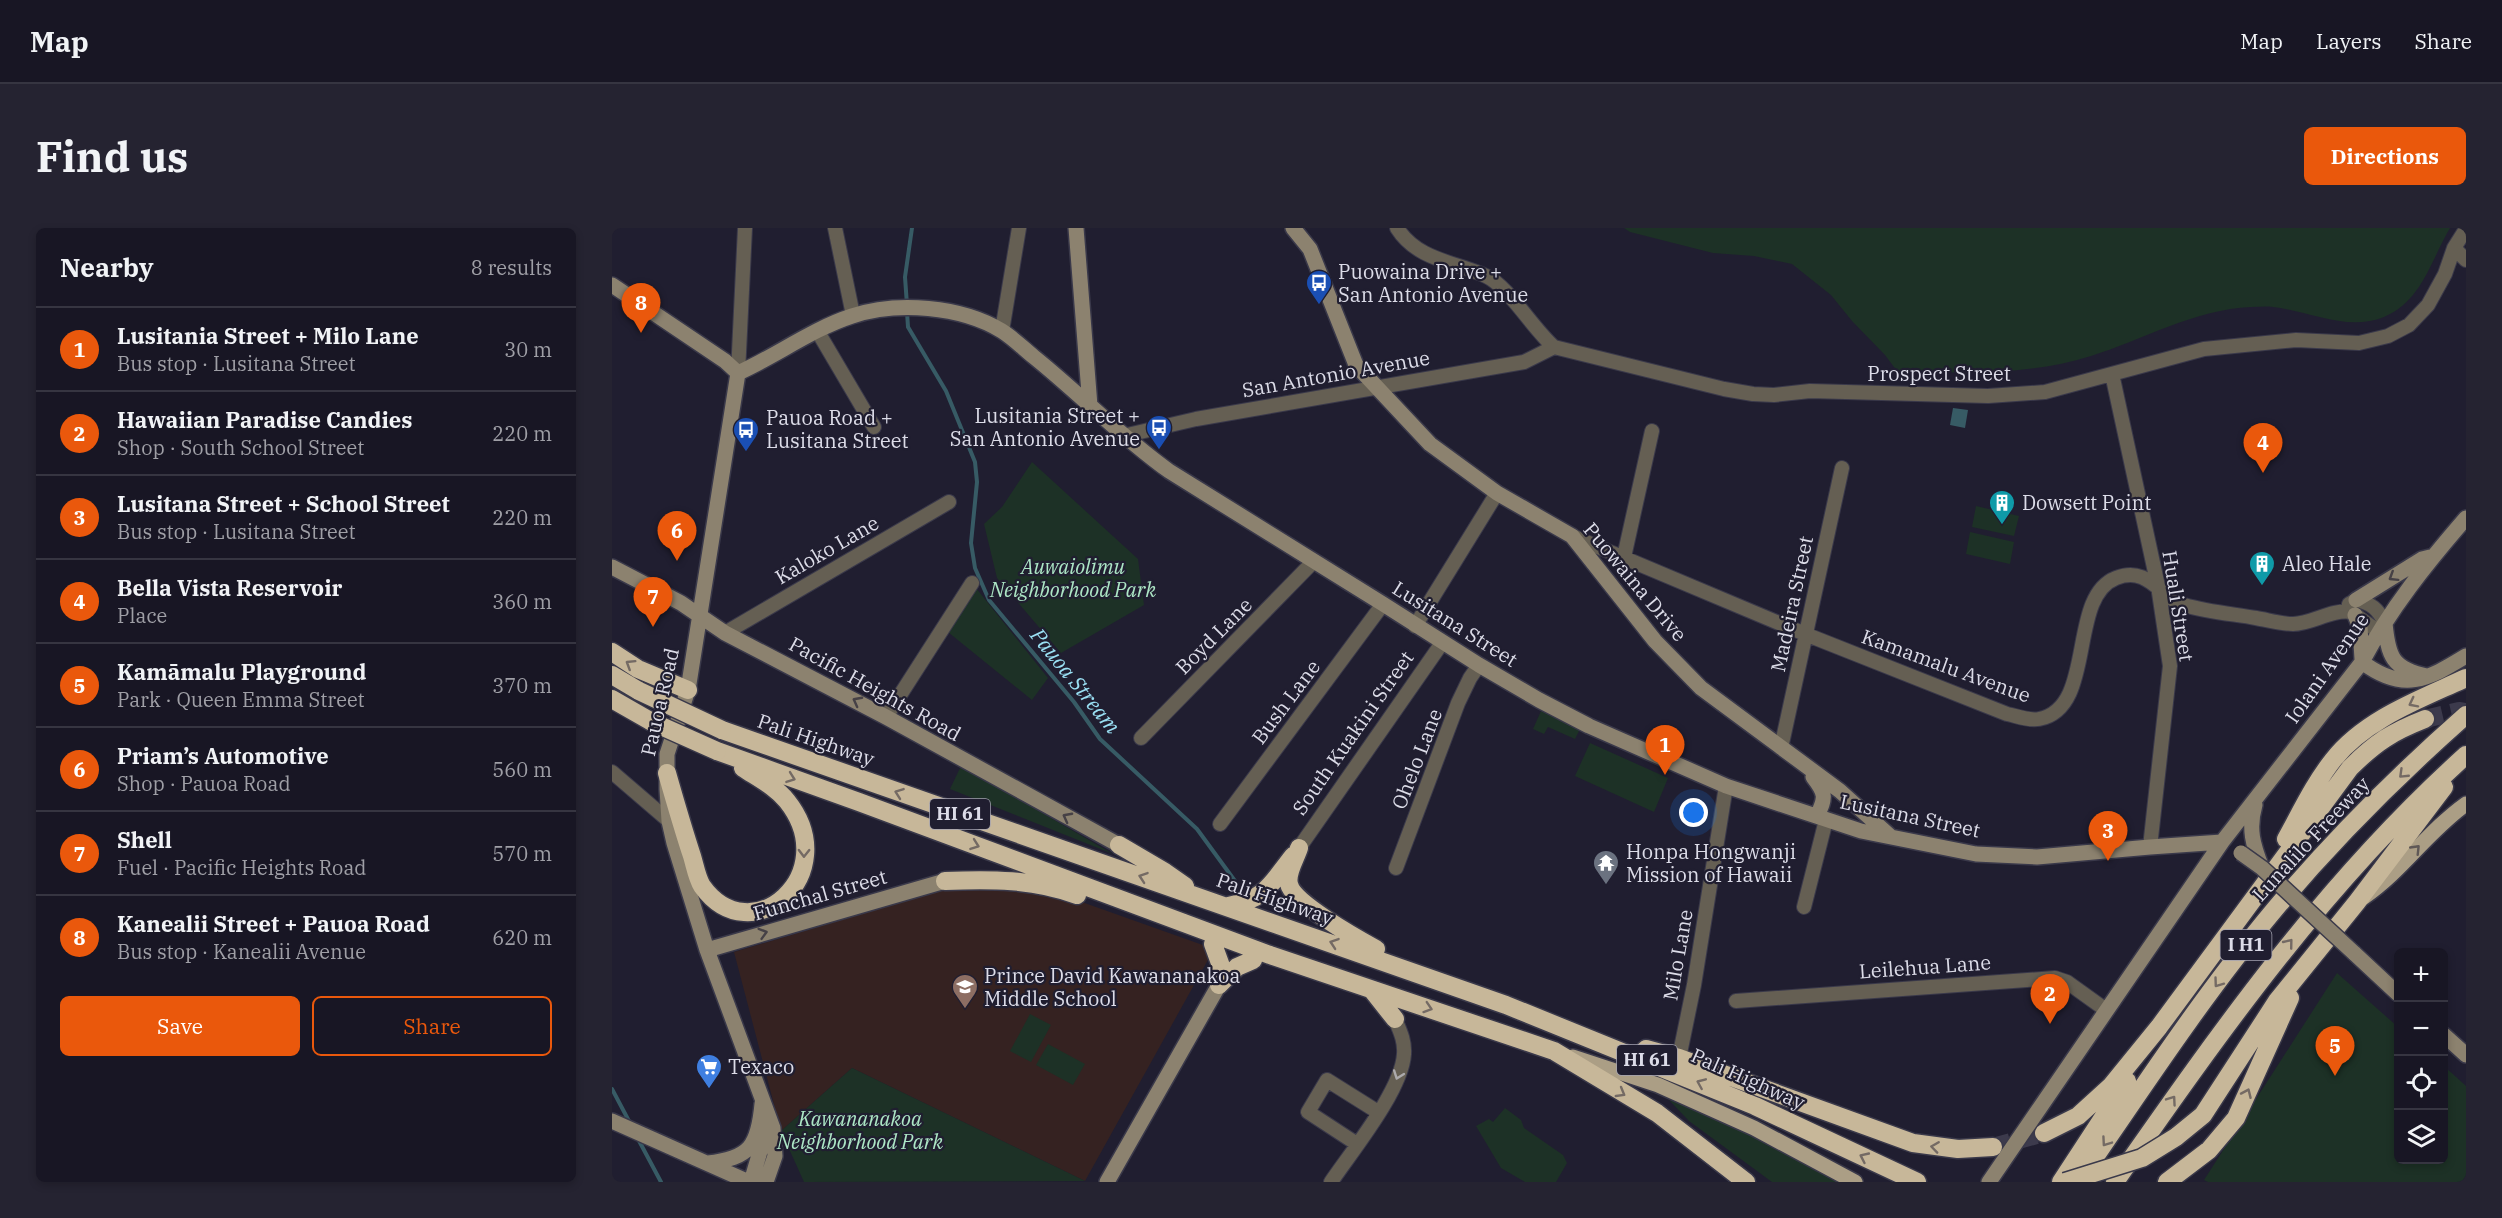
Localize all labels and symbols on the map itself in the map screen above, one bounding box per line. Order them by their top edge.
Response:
place label: Puowaina Drive + San Antonio Avenue [1338,258,1528,308]
bus stop icon: Puowaina Drive + San Antonio Avenue [1304,268,1334,306]
pin: 8 [621,284,660,333]
street label: San Antonio Avenue [1240,344,1432,403]
street label: Prospect Street [1867,360,2011,387]
place label: Lusitania Street + San Antonio Avenue [950,402,1140,452]
place label: Pauoa Road + Lusitana Street [766,404,909,454]
bus stop icon: Lusitania Street + San Antonio Avenue [1144,413,1174,451]
bus stop icon: Pauoa Road + Lusitana Street [731,415,761,453]
pin: 4 [2244,424,2282,473]
building icon: Dowsett Point [1987,488,2017,526]
place label: Dowsett Point [2022,489,2151,516]
street label: Kaloko Lane [770,509,884,590]
pin: 6 [658,512,696,561]
street label: Puowaina Drive [1578,517,1693,647]
street label: Madeira Street [1764,534,1819,674]
street label: Huali Street [2156,548,2201,663]
building icon: Aleo Hale [2247,549,2277,587]
place label: Aleo Hale [2282,550,2372,577]
park label: Auwaiolimu Neighborhood Park [989,553,1156,603]
one-way arrow [2389,569,2399,581]
street label: Lusitana Street [1388,574,1523,673]
pin: 7 [634,578,672,627]
street label: Boyd Lane [1169,591,1258,680]
street label: Iolani Avenue [2278,607,2375,728]
water label: Pauoa Stream [1024,621,1127,739]
street label: Kamamalu Avenue [1858,622,2034,709]
street label: Pacific Heights Road [784,630,966,747]
street label: Pauoa Road [634,645,685,759]
street label: South Kuakini Street [1286,645,1419,820]
street label: Bush Lane [1245,654,1326,749]
one-way arrow [626,659,636,671]
one-way arrow [2409,696,2420,708]
one-way arrow [852,697,863,708]
street label: Ohelo Lane [1385,705,1448,813]
street label: Pali Highway [754,707,879,772]
pin: 1 [1646,726,1684,775]
one-way arrow [2399,767,2409,778]
one-way arrow [786,770,796,783]
street label: Lunalilo Freeway [2246,770,2376,907]
one-way arrow [894,787,905,800]
street label: Lusitana Street [1838,787,1983,844]
your location [1679,798,1708,827]
road number: HI 61 [930,799,990,829]
pin: 3 [2088,812,2128,861]
one-way arrow [1063,813,1074,824]
one-way arrow [969,837,980,850]
place label: Honpa Hongwanji Mission of Hawaii [1626,838,1796,888]
one-way arrow [2408,846,2419,857]
temple icon: Honpa Hongwanji Mission of Hawaii [1591,848,1621,886]
one-way arrow [798,849,810,858]
street label: Funchal Street [750,863,890,926]
street label: Pali Highway [1213,866,1338,931]
one-way arrow [1138,872,1149,885]
street label: Milo Lane [1656,907,1699,1003]
one-way arrow [757,928,768,940]
road number: I H1 [2220,930,2272,960]
one-way arrow [1329,938,1340,951]
one-way arrow [2281,939,2292,950]
street label: Leilehua Lane [1858,948,1992,985]
place label: Prince David Kawananakoa Middle School [984,962,1240,1012]
school or university icon: Prince David Kawananakoa Middle School [950,972,980,1010]
pin: 2 [2030,974,2070,1024]
one-way arrow [2214,976,2225,987]
one-way arrow [1422,1001,1433,1014]
pin: 5 [2316,1026,2354,1076]
street label: Pali Highway [1687,1041,1810,1116]
road number: HI 61 [1617,1045,1677,1075]
supermarket icon: Texaco [694,1052,724,1090]
place label: Texaco [728,1053,794,1080]
one-way arrow [1393,1069,1405,1080]
one-way arrow [1696,1078,1707,1090]
one-way arrow [1615,1086,1625,1097]
one-way arrow [2239,1088,2251,1099]
one-way arrow [2165,1095,2176,1106]
park label: Kawananakoa Neighborhood Park [776,1105,943,1155]
one-way arrow [2102,1135,2113,1146]
one-way arrow [1930,1141,1939,1154]
one-way arrow [1860,1153,1871,1165]

